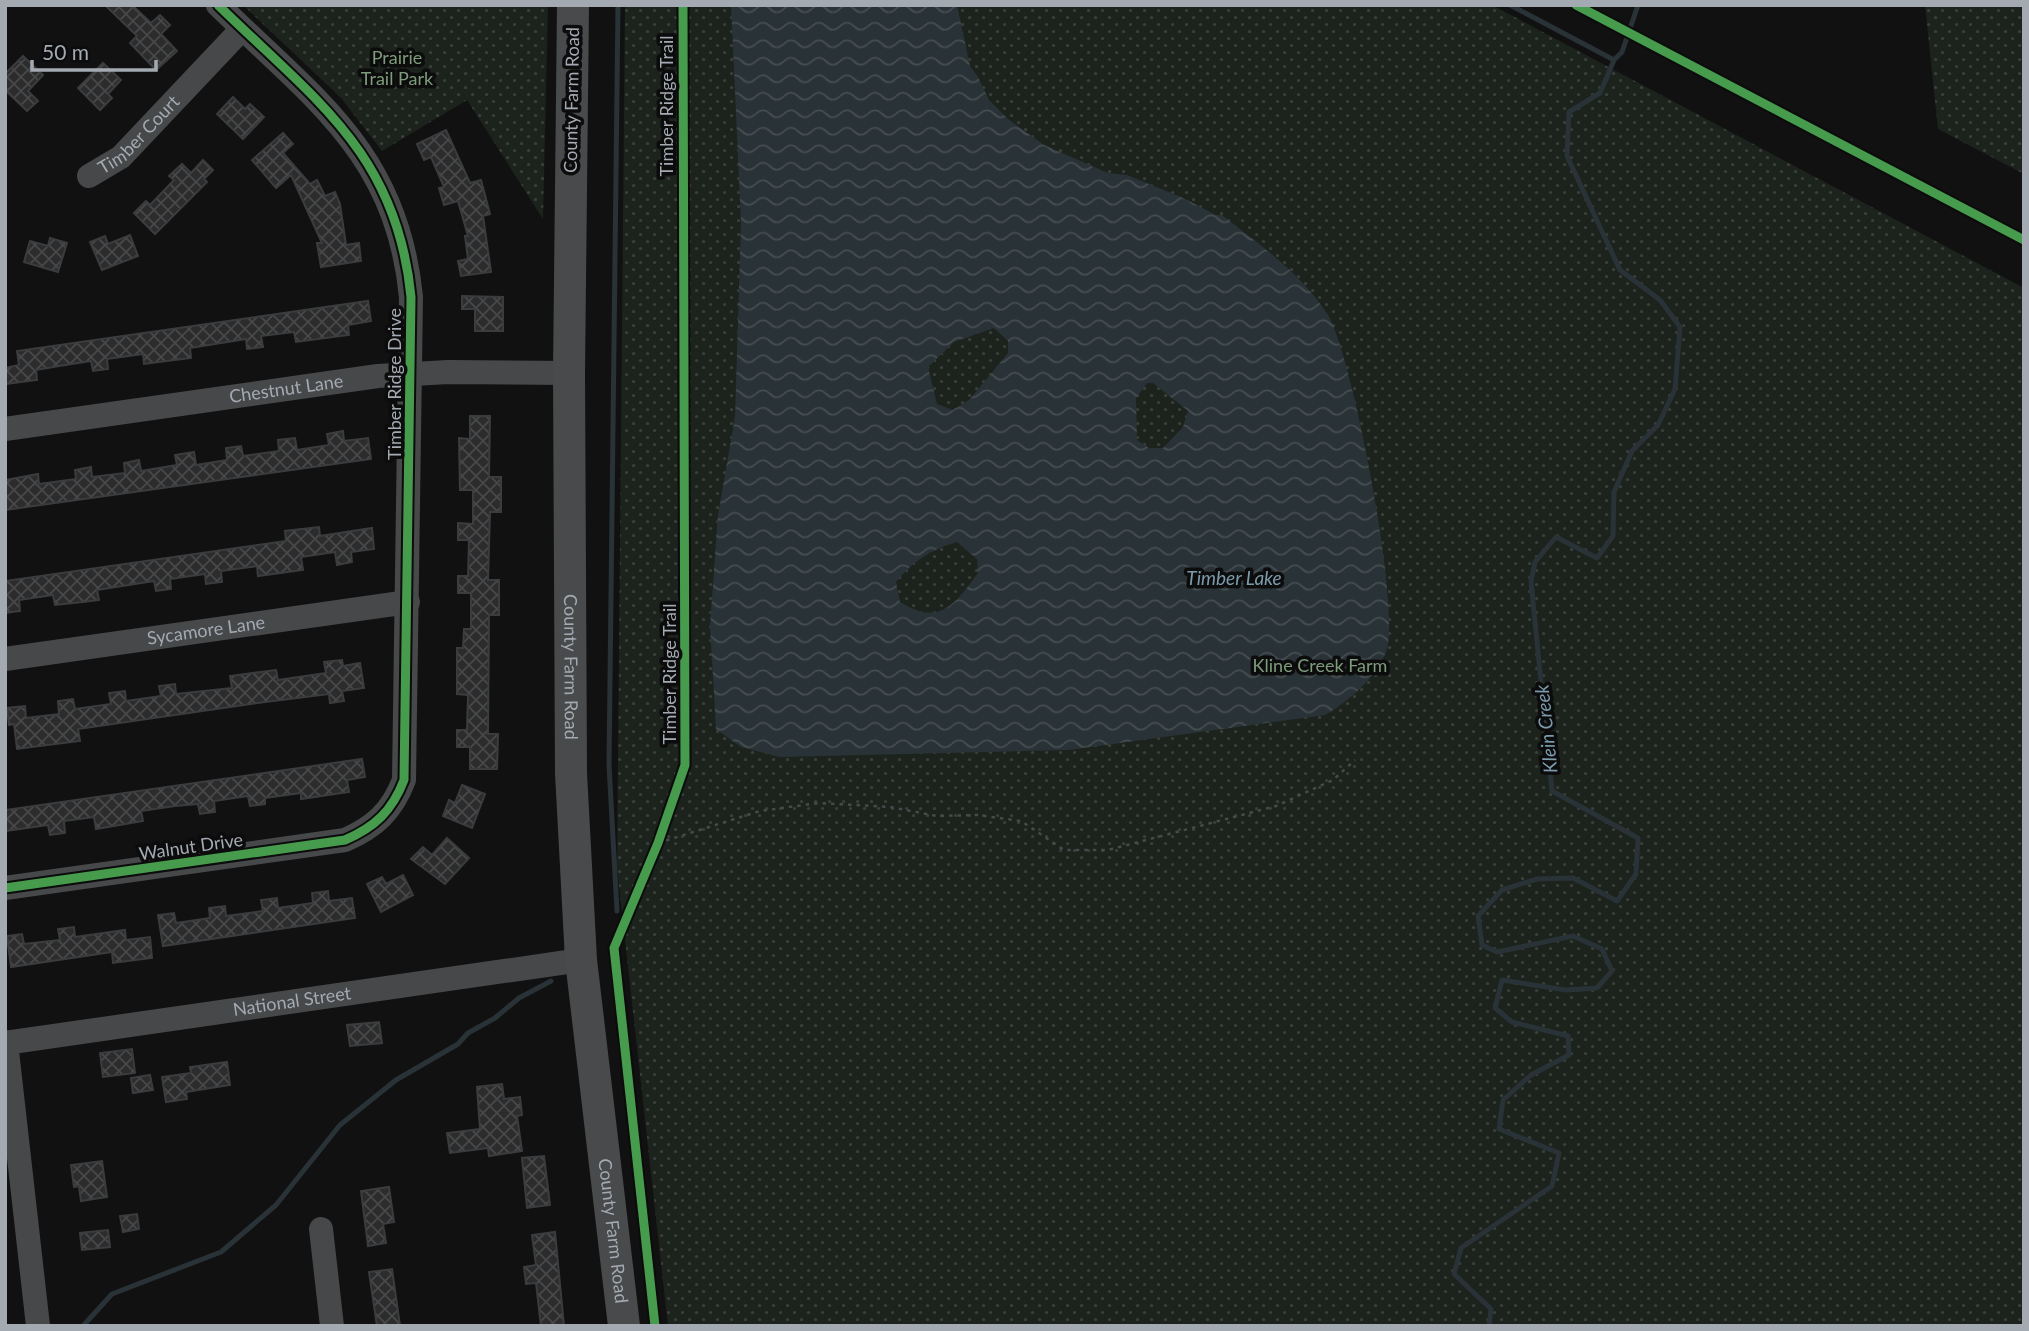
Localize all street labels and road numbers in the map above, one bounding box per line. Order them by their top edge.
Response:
street label: County Farm Road [559,27,583,173]
street label: Timber Ridge Trail [655,36,677,176]
street label: Timber Court [94,90,184,178]
street label: Timber Ridge Drive [383,308,405,460]
street label: Chestnut Lane [228,369,344,407]
street label: County Farm Road [560,594,583,740]
street label: Timber Ridge Trail [658,604,680,744]
street label: Sycamore Lane [145,610,266,649]
street label: Walnut Drive [137,828,244,864]
street label: National Street [231,981,353,1020]
street label: County Farm Road [594,1157,633,1304]

